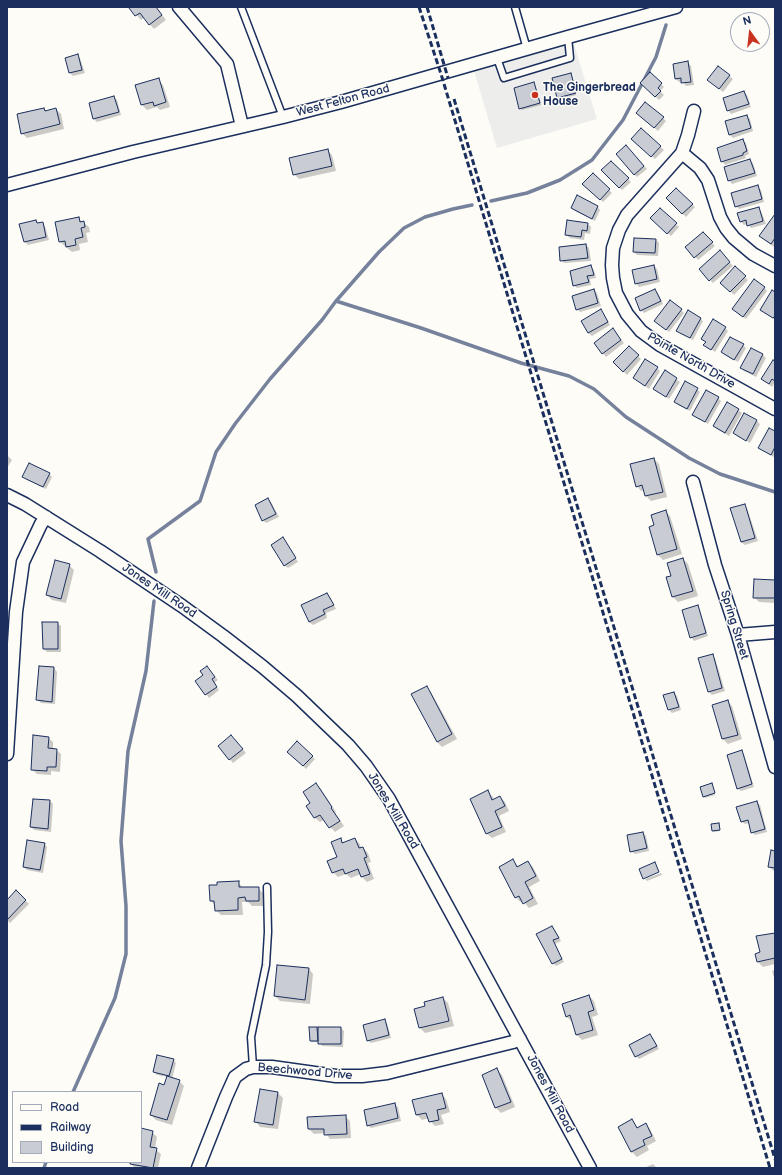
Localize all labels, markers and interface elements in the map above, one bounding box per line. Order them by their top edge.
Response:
north arrow [730,12,770,52]
text: N [741,14,753,28]
place label: The Gingerbread House [543,81,636,109]
street label: West Felton Road [295,82,391,120]
marker: The Gingerbread House [530,90,540,100]
street label: Pointe North Drive [644,330,738,392]
street label: Jones Mill Road [119,561,199,621]
street label: Spring Street [717,589,751,661]
street label: Jones Mill Road [365,770,421,852]
street label: Jones Mill Road [523,1052,577,1136]
street label: Beechwood Drive [257,1061,353,1083]
legend [12,1091,142,1163]
text: Road [50,1100,79,1115]
text: Railway [50,1120,91,1135]
text: Building [50,1140,94,1155]

